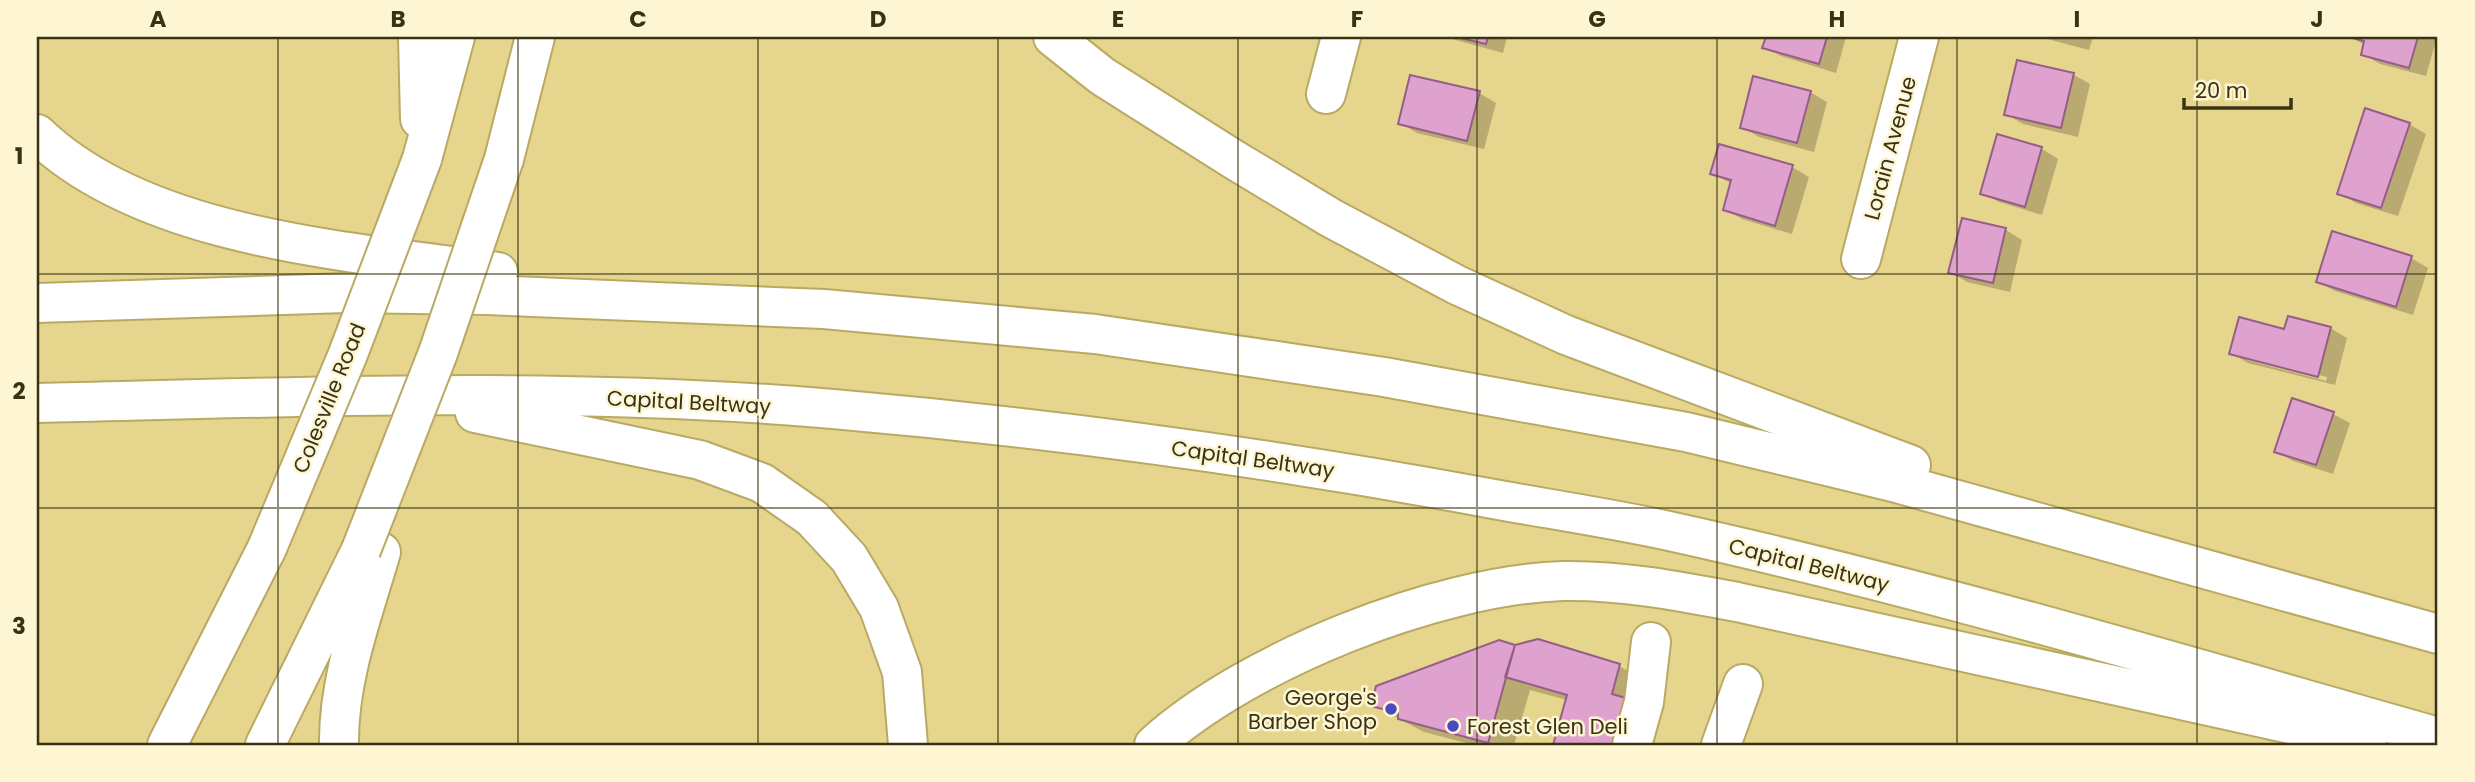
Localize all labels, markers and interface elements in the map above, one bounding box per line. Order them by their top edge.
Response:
text: A [150,3,167,35]
text: B [390,3,406,35]
text: C [629,3,647,35]
text: D [870,3,886,35]
text: E [1112,3,1124,35]
text: F [1351,3,1363,35]
text: G [1588,3,1606,35]
text: H [1829,3,1845,35]
text: I [2074,3,2080,35]
text: J [2310,3,2324,35]
scale bar [2184,66,2291,110]
street label: Lorain Avenue [1857,73,1923,223]
text: 20 m [2195,76,2248,105]
text: 1 [15,140,23,172]
street label: Colesville Road [286,319,372,477]
text: 2 [12,375,26,407]
street label: Capital Beltway [606,383,772,421]
street label: Capital Beltway [1170,433,1337,485]
street label: Capital Beltway [1726,531,1892,599]
text: 3 [12,610,26,642]
place label: George's Barber Shop [1248,683,1377,736]
marker: George's Barber Shop [1383,701,1399,717]
place label: Forest Glen Deli [1467,712,1628,741]
marker: Forest Glen Deli [1445,718,1461,734]

